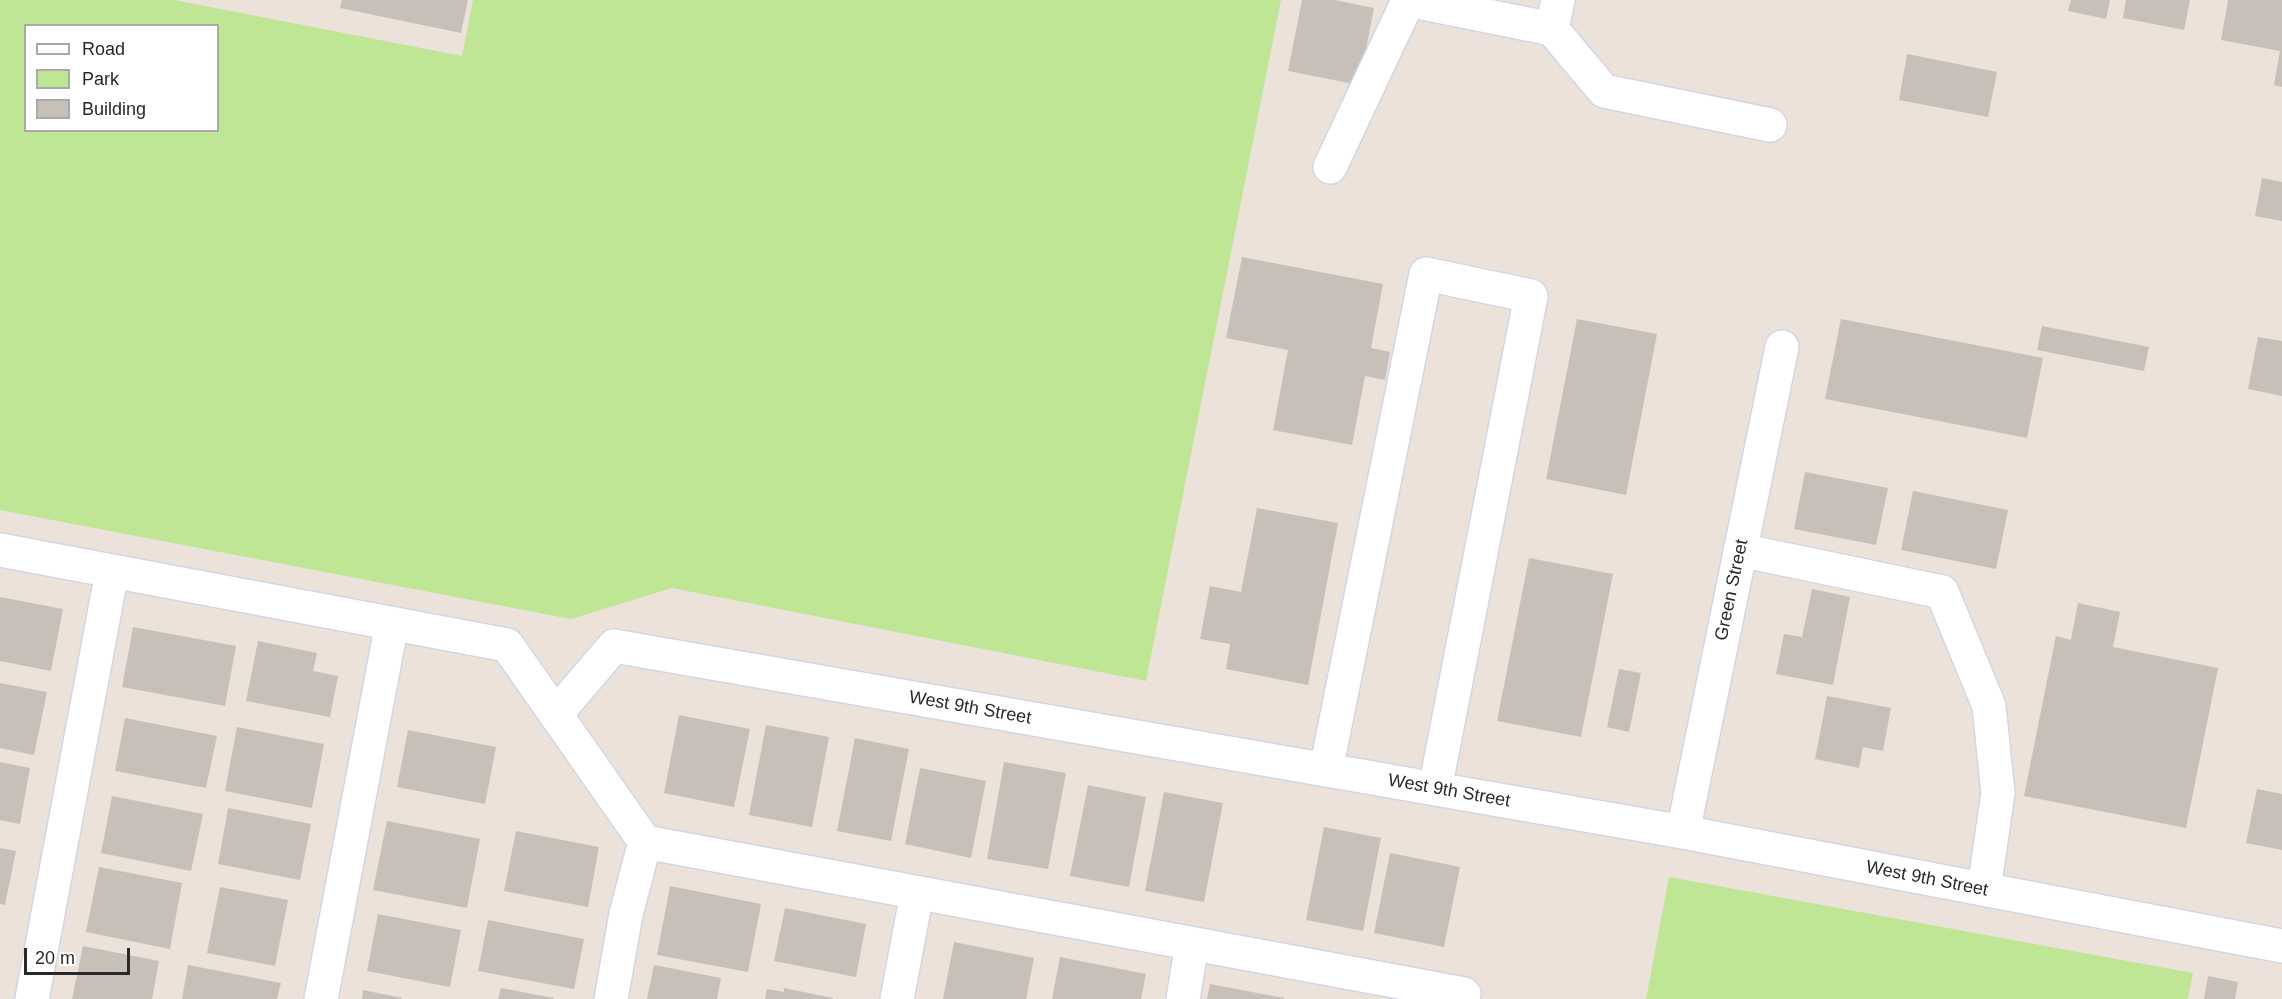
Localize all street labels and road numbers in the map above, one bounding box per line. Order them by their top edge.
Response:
street label: Green Street [1711,537,1753,643]
street label: West 9th Street [907,687,1033,729]
street label: West 9th Street [1386,770,1512,812]
street label: West 9th Street [1864,857,1990,901]

